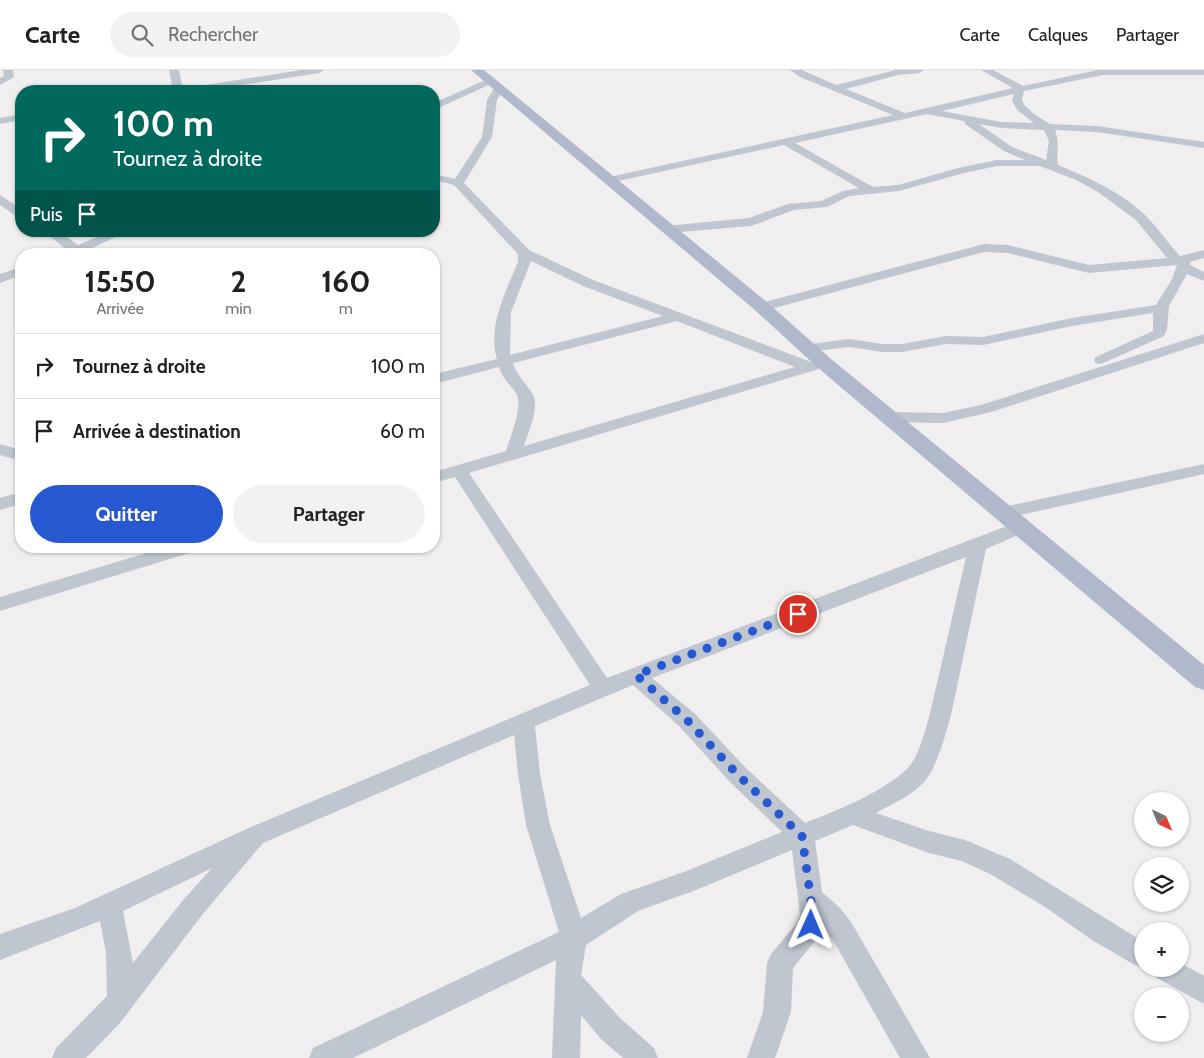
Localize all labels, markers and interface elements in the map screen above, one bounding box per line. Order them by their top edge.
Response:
search box [110,12,460,57]
text: Carte [25,20,80,49]
icon: search [128,21,156,49]
text: Rechercher [168,23,258,46]
text: Carte [959,24,1000,46]
text: Calques [1028,24,1088,46]
text: Partager [1116,24,1179,46]
text: 100 m [113,102,214,145]
icon: right [30,105,95,170]
text: Tournez à droite [113,145,262,172]
icon: arrive [73,200,101,228]
text: Puis [30,203,63,226]
text: 15:50 [85,263,156,300]
text: 2 [231,263,246,300]
text: 160 [321,263,370,300]
text: Arrivée [96,299,144,318]
text: min [225,299,252,318]
text: m [339,299,353,318]
icon: right [30,352,58,380]
text: Tournez à droite [73,355,206,378]
text: 100 m [371,355,425,378]
icon: arrive [30,417,58,445]
text: Arrivée à destination [73,420,241,443]
text: 60 m [380,420,425,443]
button: Quitter [30,485,223,543]
button: Partager [233,485,425,543]
pin [777,593,819,635]
icon: arrive [784,600,812,628]
north arrow [1134,792,1189,848]
map controls [1134,792,1189,1042]
button: layers [1134,857,1189,912]
position arrow [784,898,836,950]
button: + [1134,922,1189,977]
button: − [1134,987,1189,1042]

